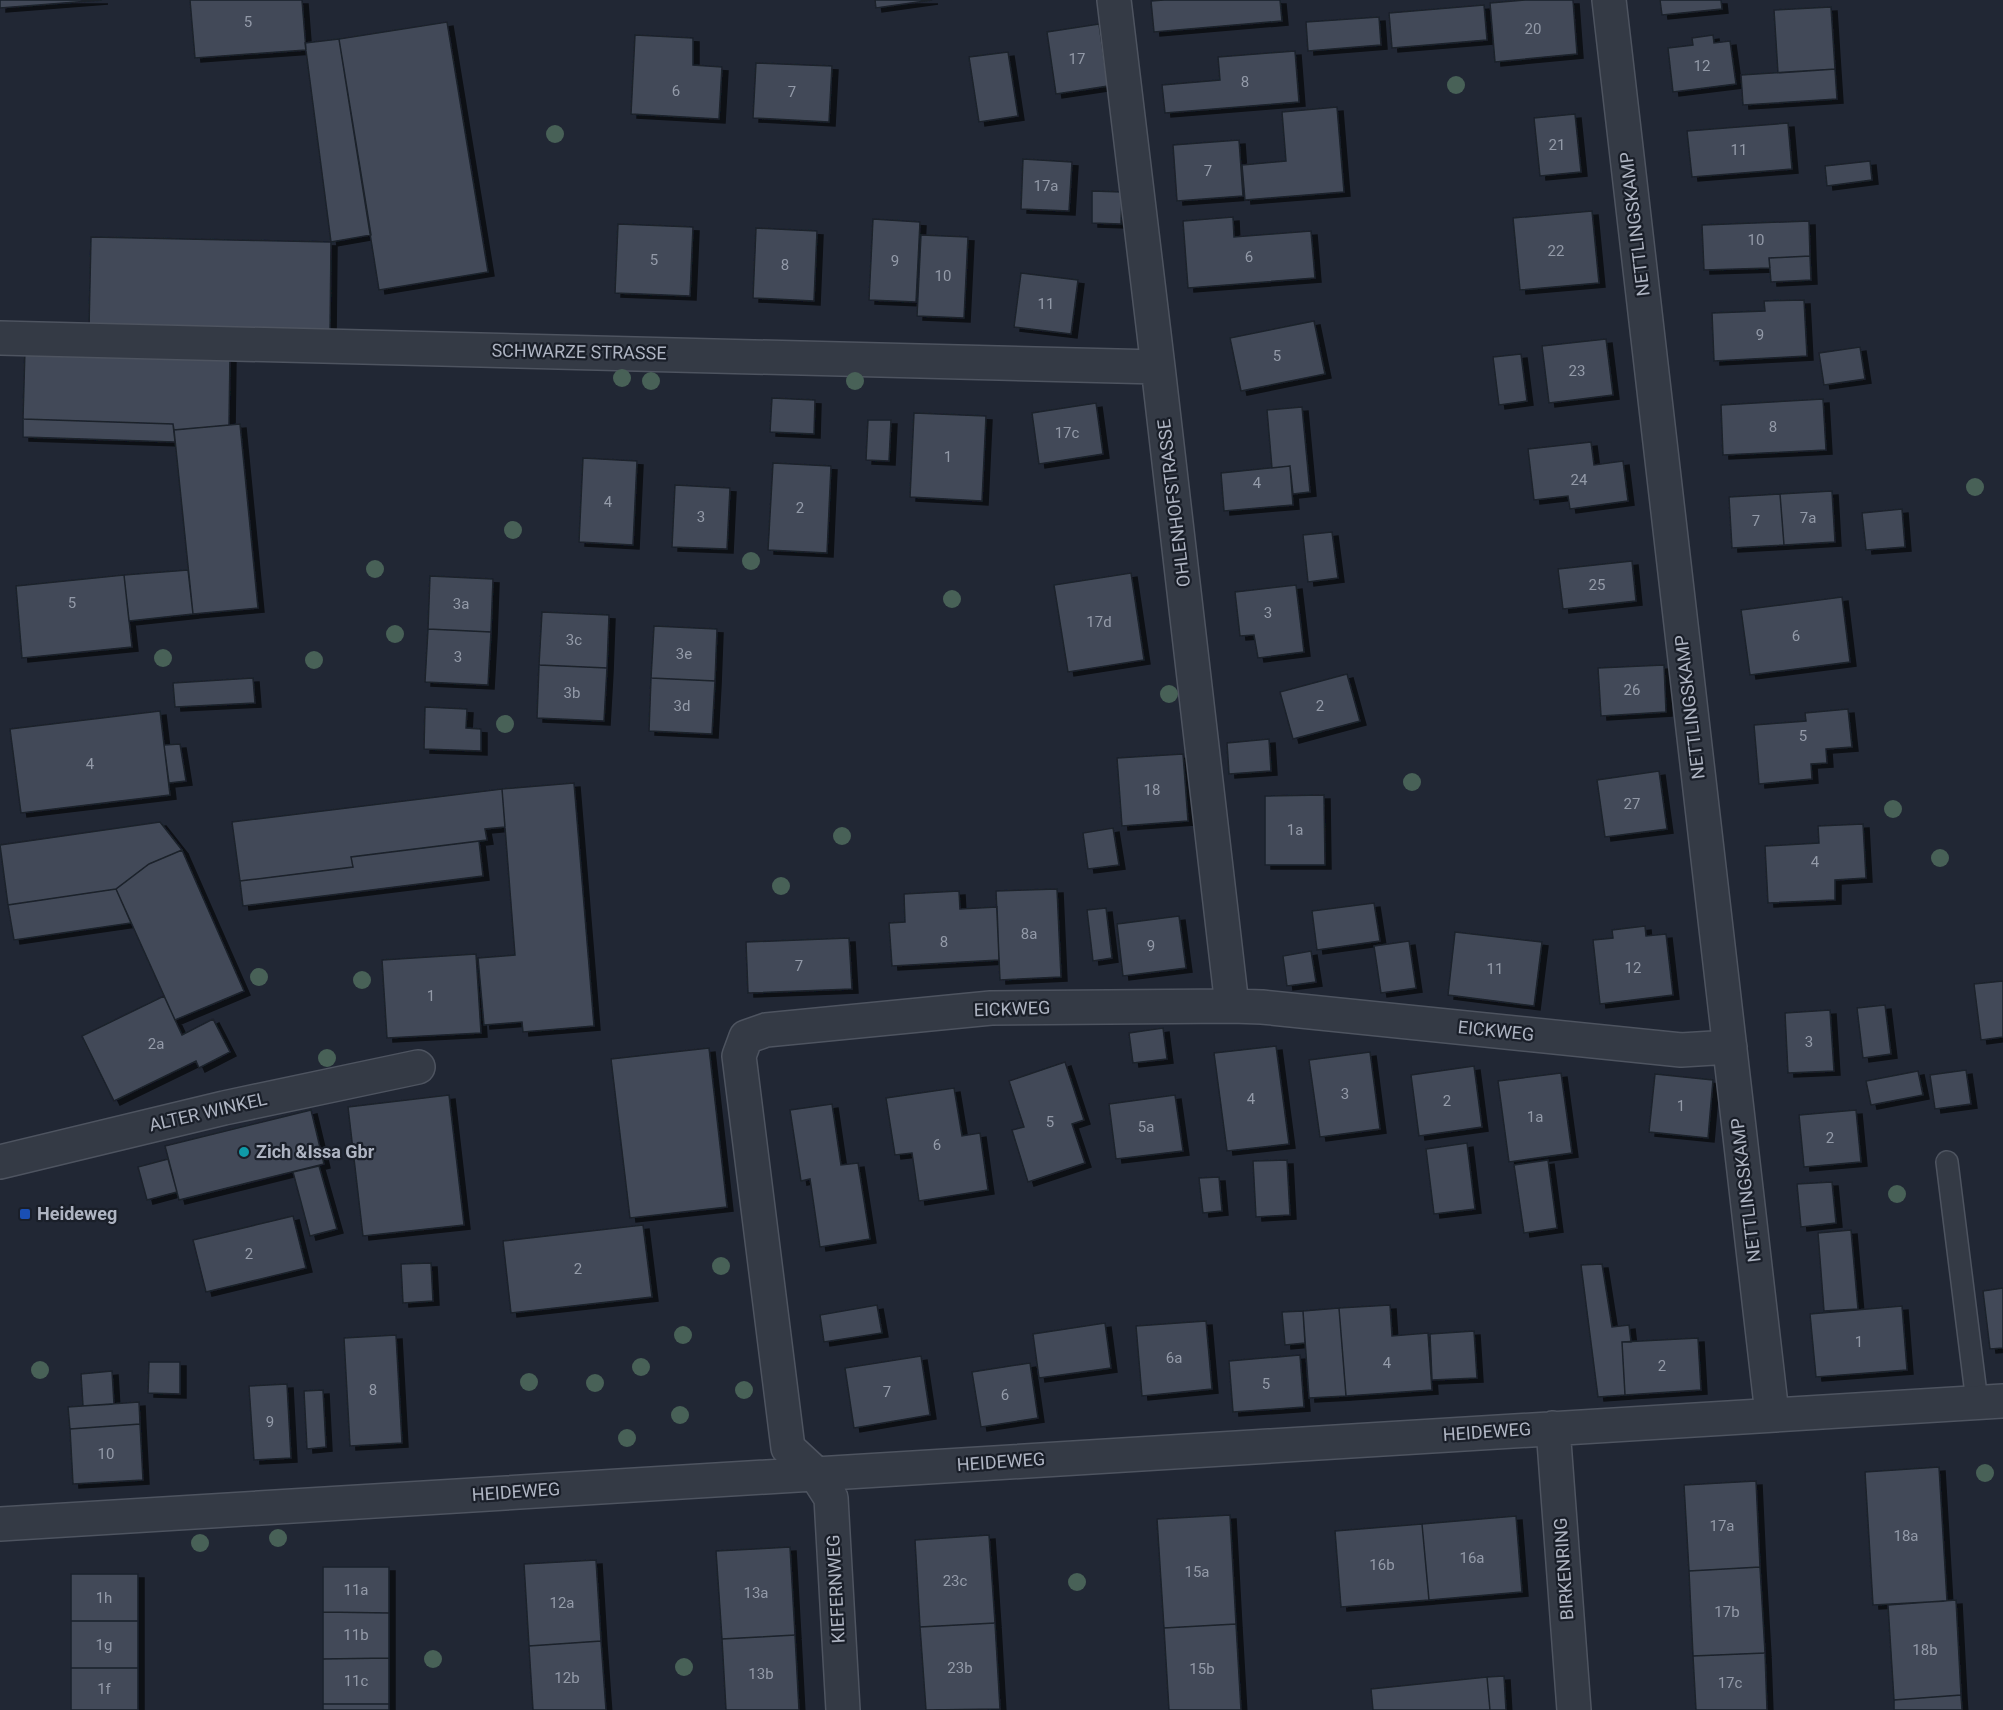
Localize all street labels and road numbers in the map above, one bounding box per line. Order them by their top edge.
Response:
street label: NETTLINGSKAMP [1615,151,1654,297]
street label: SCHWARZE STRASSE [491,339,667,364]
street label: OHLENHOFSTRASSE [1153,418,1194,588]
street label: NETTLINGSKAMP [1670,634,1709,780]
street label: EICKWEG [973,997,1051,1020]
street label: EICKWEG [1457,1016,1535,1045]
street label: ALTER WINKEL [147,1088,269,1135]
street label: NETTLINGSKAMP [1726,1117,1765,1263]
street label: HEIDEWEG [1442,1418,1532,1445]
street label: HEIDEWEG [956,1448,1046,1475]
street label: HEIDEWEG [471,1478,561,1505]
street label: BIRKENRING [1549,1517,1578,1621]
street label: KIEFERNWEG [822,1534,849,1644]

